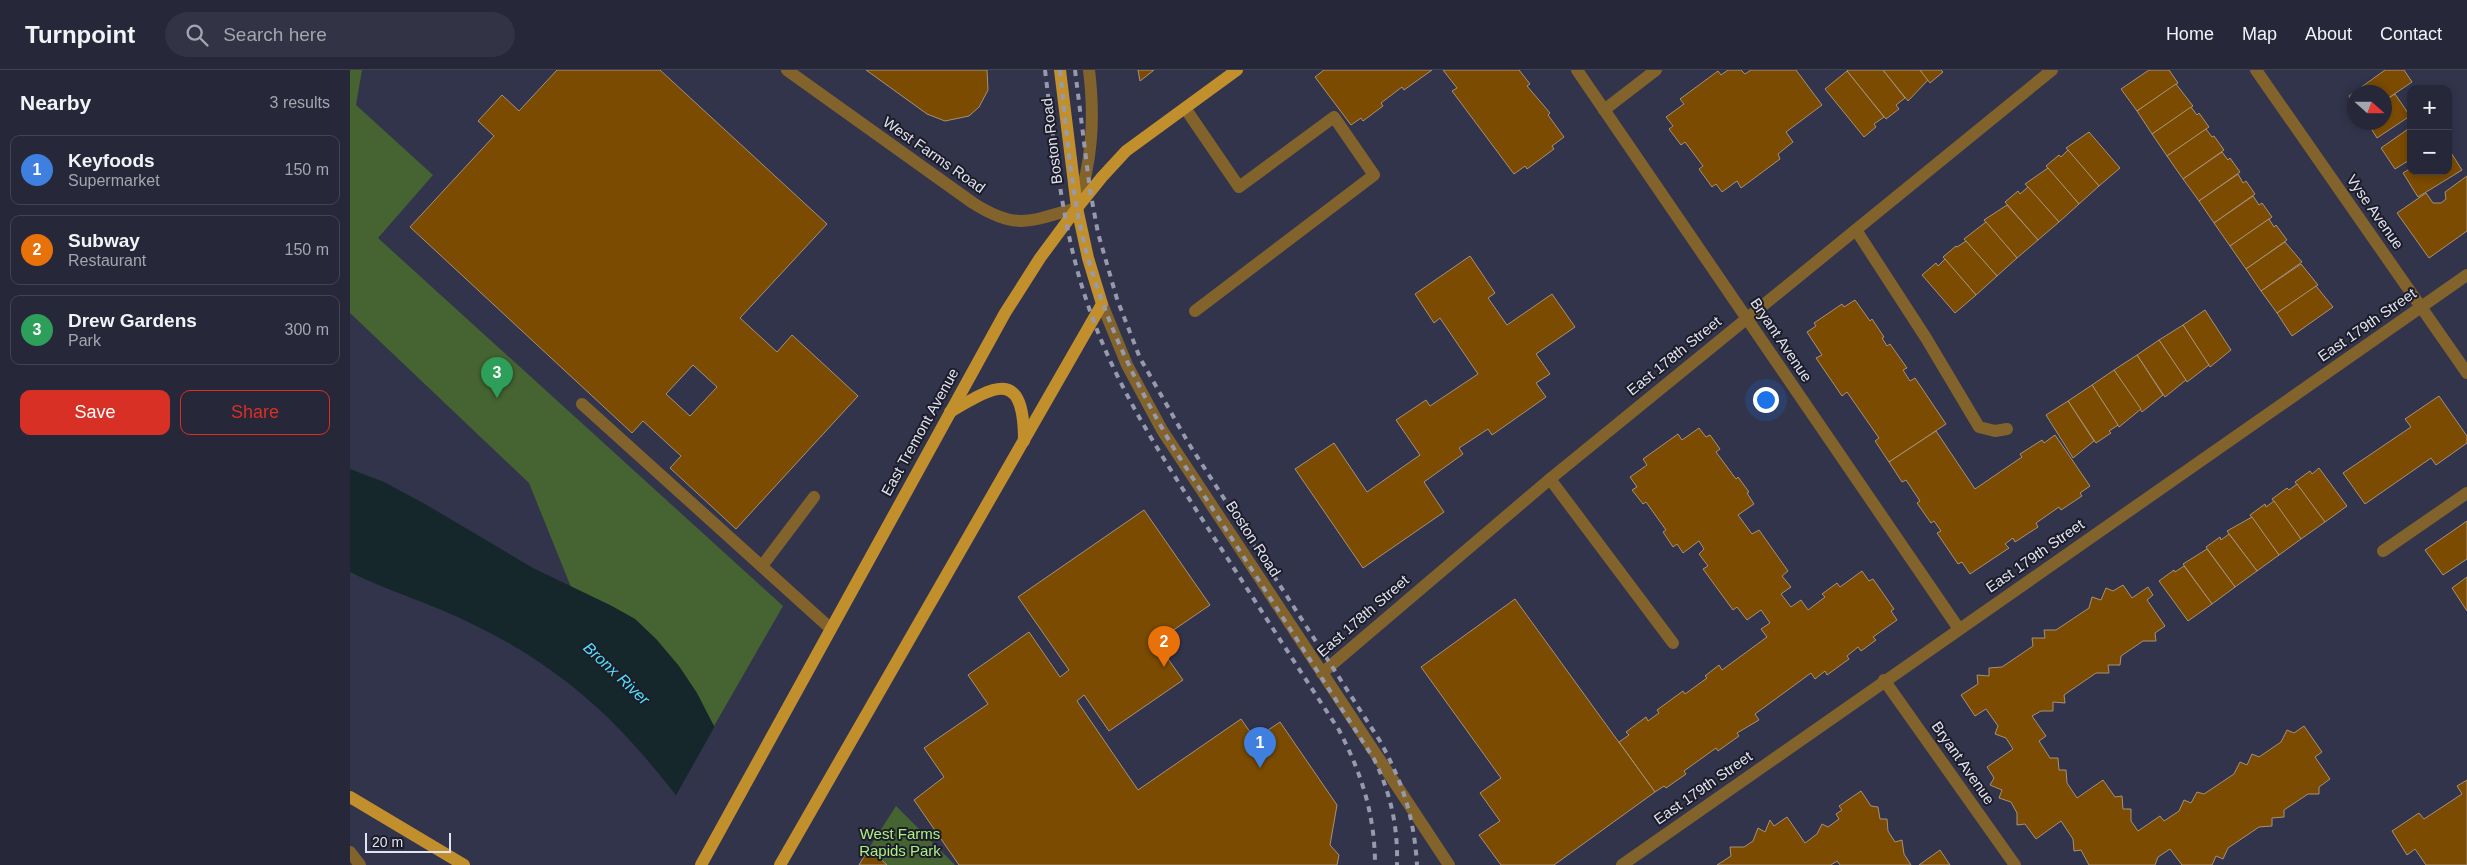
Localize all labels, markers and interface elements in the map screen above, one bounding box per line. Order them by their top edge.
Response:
search box [165,12,515,57]
text: Turnpoint [25,21,135,48]
icon: search [183,21,211,49]
text: Search here [223,24,327,45]
text: Home [2166,24,2214,44]
text: Map [2242,24,2277,44]
text: About [2305,24,2352,44]
text: Contact [2380,24,2442,44]
north arrow [2347,85,2392,130]
map controls [2407,85,2452,175]
button: + [2407,85,2452,130]
text: Nearby [20,91,91,114]
text: 3 results [270,94,330,111]
street label: Boston Road [1038,97,1065,185]
street label: West Farms Road [880,113,989,196]
button: − [2407,130,2452,175]
text: Keyfoods [68,150,155,171]
text: 1 [33,161,41,178]
text: 150 m [285,161,329,178]
street label: Vyse Avenue [2344,171,2407,252]
text: Supermarket [68,172,160,189]
text: Subway [68,230,140,251]
text: 2 [33,241,41,258]
text: 150 m [285,241,329,258]
text: Restaurant [68,252,146,269]
street label: East 179th Street [2314,284,2420,365]
street label: Bryant Avenue [1747,295,1816,385]
text: Drew Gardens [68,310,197,331]
street label: East 178th Street [1623,312,1725,399]
text: 3 [33,321,41,338]
text: 300 m [285,321,329,338]
text: Park [68,332,101,349]
pin: 3 [481,357,513,398]
street label: East Tremont Avenue [877,365,962,498]
your location [1753,387,1779,413]
button: Save [20,390,170,435]
button: Share [180,390,330,435]
street label: Boston Road [1223,498,1284,580]
street label: East 179th Street [1982,515,2088,596]
street label: East 178th Street [1313,571,1413,660]
pin: 2 [1148,626,1180,667]
water label: Bronx River [580,639,654,709]
street label: Bryant Avenue [1929,718,1998,807]
pin: 1 [1244,727,1276,768]
street label: East 179th Street [1650,747,1756,828]
park label: West Farms Rapids Park [859,825,941,859]
scale bar [365,830,451,853]
text: 20 m [372,834,403,850]

